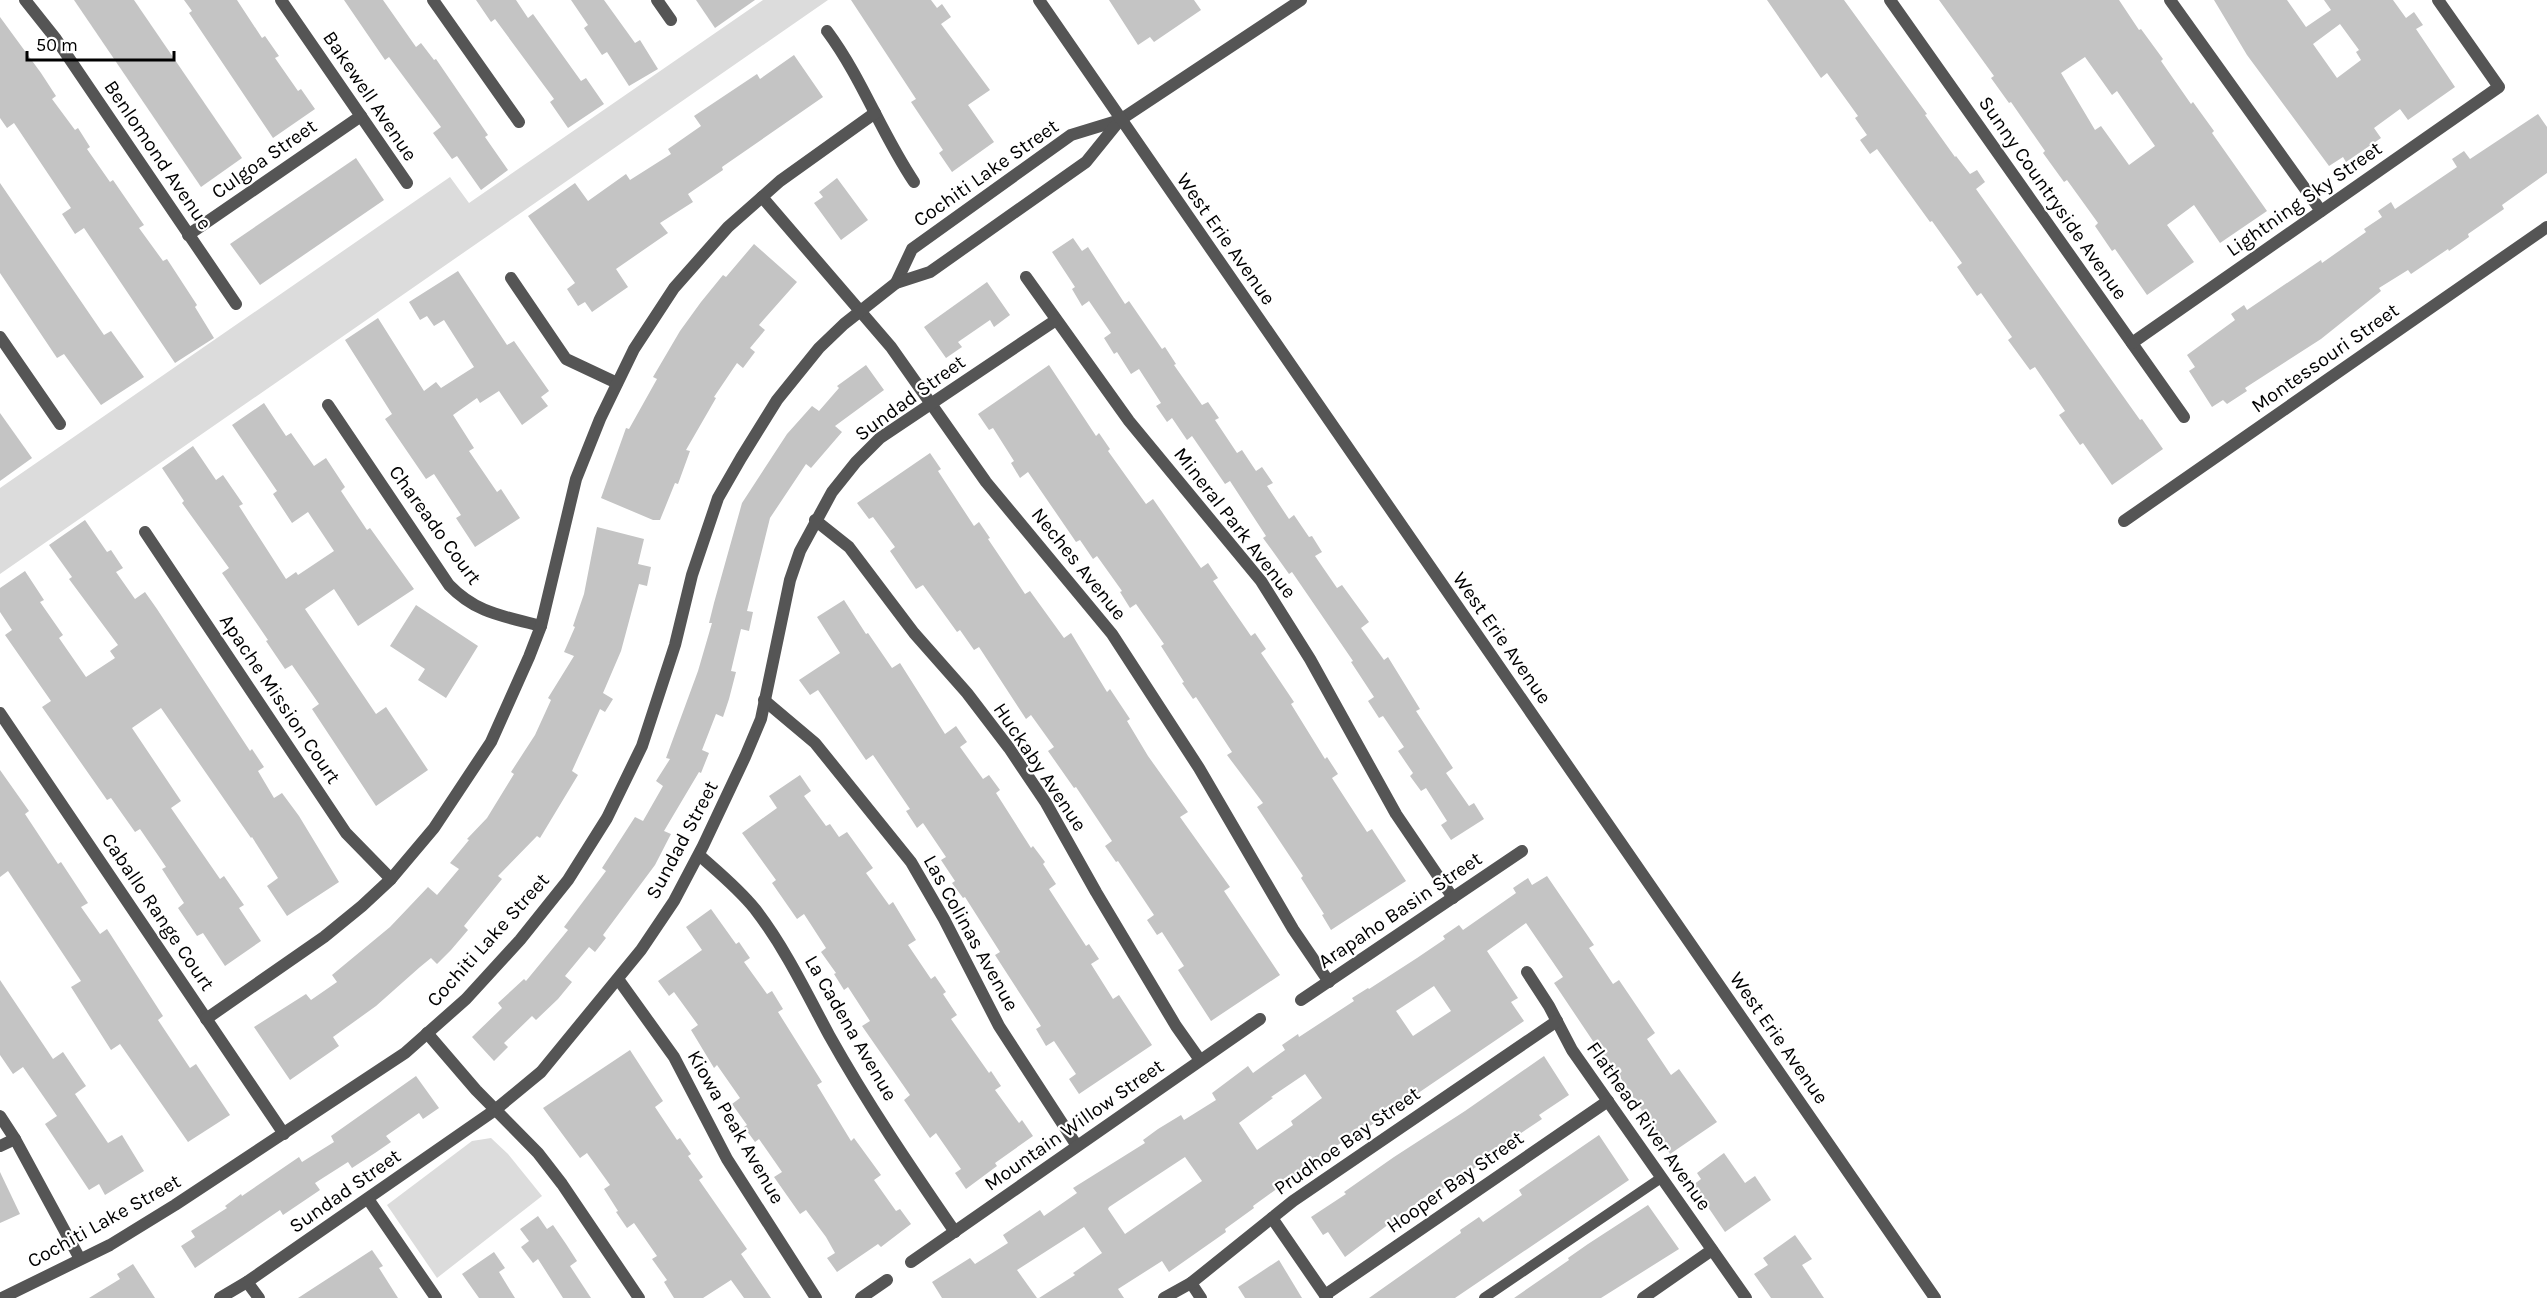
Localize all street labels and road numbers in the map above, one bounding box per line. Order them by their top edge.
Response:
street label: Bakewell Avenue [318,27,422,165]
street label: Benlomond Avenue [99,76,217,234]
street label: Sunny Countryside Avenue [1974,92,2132,304]
street label: Culgoa Street [207,114,321,204]
street label: Cochiti Lake Street [909,114,1063,232]
street label: Lightning Sky Street [2222,136,2386,261]
street label: West Erie Avenue [1172,169,1280,309]
street label: Montessouri Street [2247,298,2404,418]
street label: Sundad Street [850,350,970,446]
street label: Mineral Park Avenue [1169,443,1301,603]
street label: Chareado Court [384,461,486,589]
street label: Neches Avenue [1027,503,1131,625]
street label: West Erie Avenue [1448,568,1556,708]
street label: Apache Mission Court [215,610,346,788]
street label: Huckaby Avenue [989,698,1091,836]
street label: Sundad Street [641,777,723,903]
street label: Caballo Range Court [97,829,219,995]
street label: Arapaho Basin Street [1314,847,1486,973]
street label: Las Colinas Avenue [919,851,1023,1015]
street label: Cochiti Lake Street [422,868,554,1011]
street label: La Cadena Avenue [800,951,902,1105]
street label: West Erie Avenue [1725,968,1833,1108]
street label: Flathead River Avenue [1582,1037,1716,1215]
street label: Kiowa Peak Avenue [683,1046,789,1208]
street label: Mountain Willow Street [980,1054,1168,1196]
street label: Prudhoe Bay Street [1270,1082,1425,1200]
street label: Hooper Bay Street [1382,1126,1528,1238]
street label: Sundad Street [285,1144,405,1238]
street label: Cochiti Lake Street [24,1169,185,1273]

